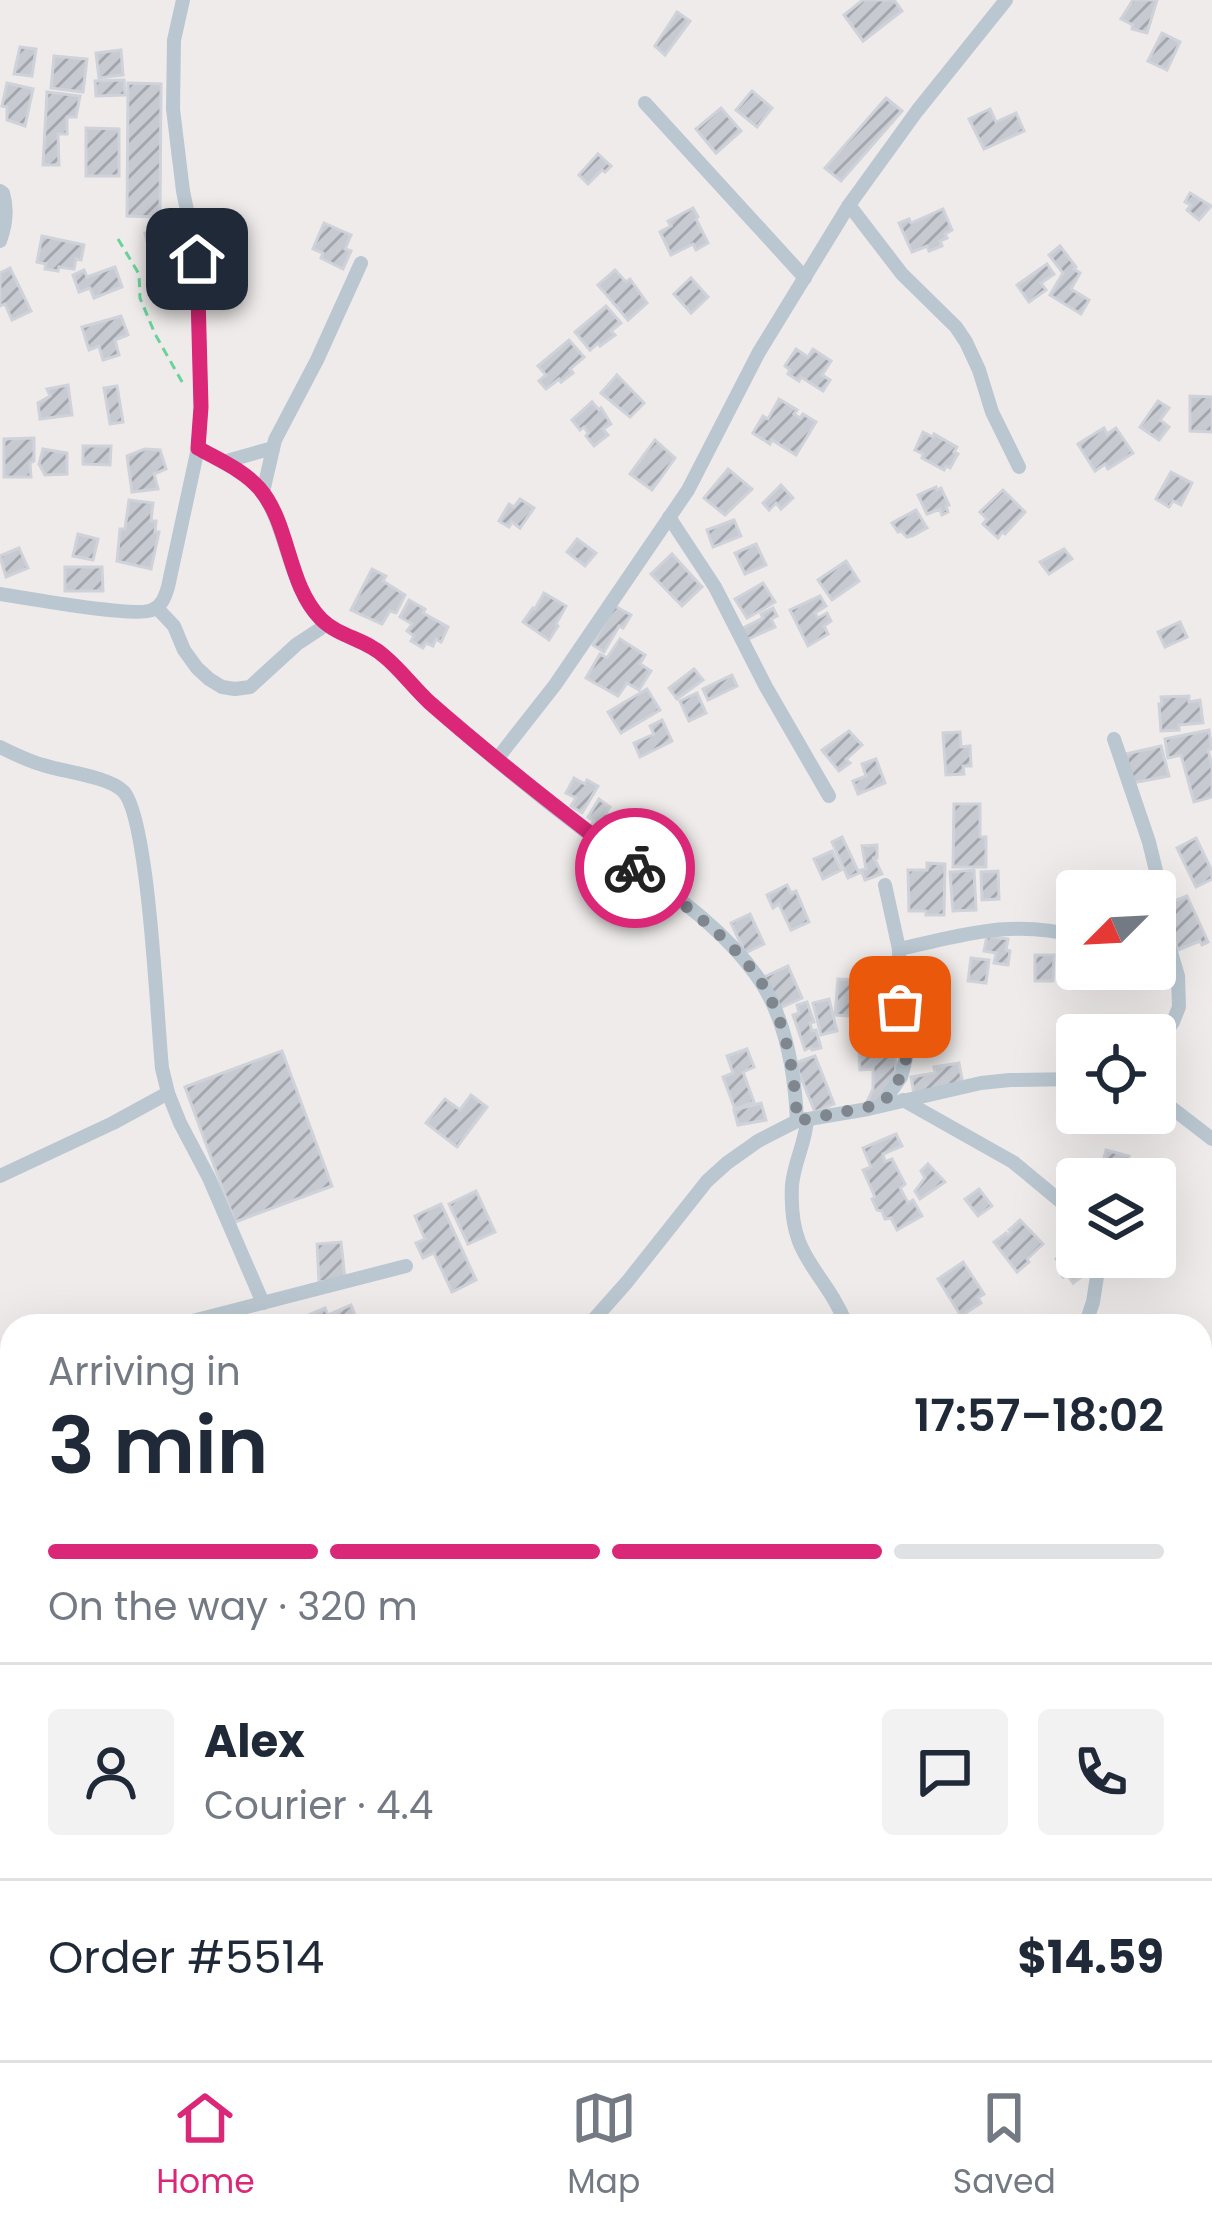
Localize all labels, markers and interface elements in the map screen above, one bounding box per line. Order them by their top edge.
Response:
pin [146,208,248,310]
icon: home [164,226,230,292]
courier [575,808,695,928]
icon: bike [602,835,668,901]
north arrow [1056,870,1176,990]
map controls [1056,870,1176,1278]
pin [849,956,951,1058]
icon: bag [867,974,933,1040]
button: locate [1056,1014,1176,1134]
button: layers [1056,1158,1176,1278]
text: Arriving in [48,1344,241,1399]
text: 17:57–18:02 [914,1384,1164,1447]
text: 3 min [48,1391,268,1500]
text: On the way · 320 m [48,1579,418,1634]
button: person [48,1709,174,1835]
button: chat [882,1709,1008,1835]
button: phone [1038,1709,1164,1835]
text: Alex [204,1710,305,1773]
text: Courier · 4.4 [204,1778,433,1833]
text: Order #5514 [48,1926,324,1989]
text: $14.59 [1017,1926,1164,1989]
tab: Home [156,2085,255,2207]
tab: Map [567,2085,640,2207]
tab: Saved [953,2085,1056,2207]

